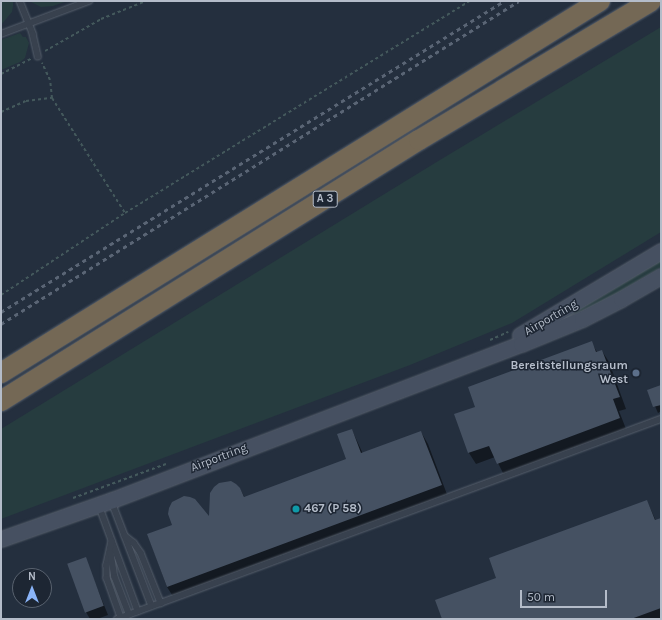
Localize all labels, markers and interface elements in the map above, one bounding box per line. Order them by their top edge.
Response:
road number: A 3 [312,190,338,208]
street label: Airportring [522,297,580,339]
place label: Bereitstellungsraum West [510,359,628,387]
marker: Bereitstellungsraum West [631,368,641,378]
street label: Airportring [189,441,249,475]
place label: 467 (P 58) [304,502,362,516]
marker: 467 (P 58) [291,504,301,514]
north arrow [12,568,52,608]
text: N [28,570,36,583]
scale bar [522,582,609,608]
text: 50 m [527,590,555,604]

